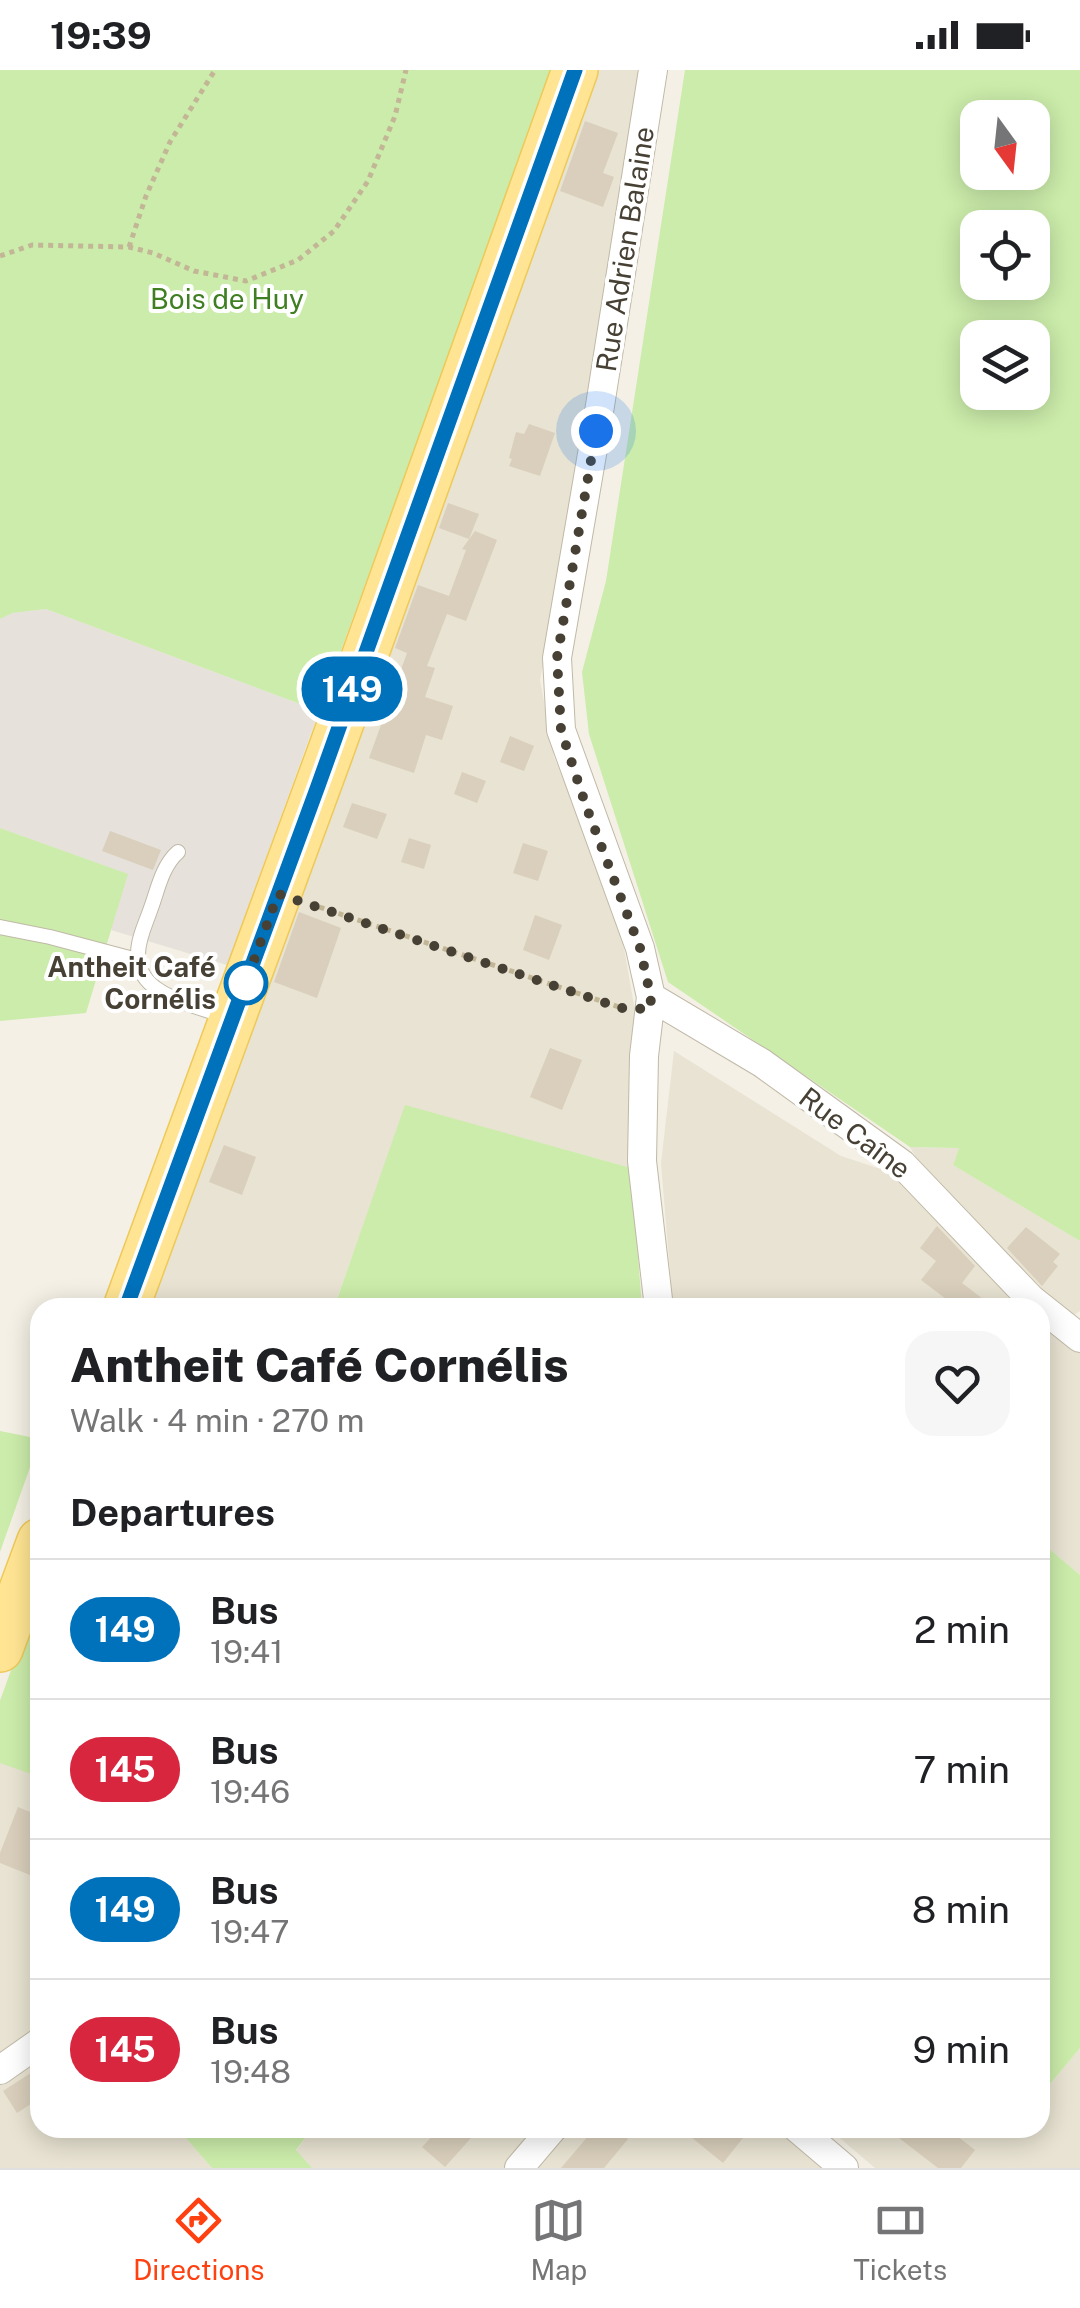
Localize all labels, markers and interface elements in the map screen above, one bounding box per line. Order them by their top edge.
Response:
text: 19:39 [50,13,152,58]
north arrow [960,100,1050,190]
map controls [960,100,1050,410]
street label: Rue Adrien Balaine [589,124,660,374]
button: locate [960,210,1050,300]
park label: Bois de Huy [150,282,304,315]
button: layers [960,320,1050,410]
your location [571,406,621,456]
line badge: 149 [294,656,410,722]
text: 149 [321,669,383,710]
place label: Antheit Café Cornélis [47,950,216,1015]
marker: Antheit Café Cornélis [225,962,267,1004]
street label: Rue Caîne [793,1080,918,1185]
button: heart [905,1331,1010,1436]
text: Antheit Café Cornélis [70,1336,569,1393]
text: Walk · 4 min · 270 m [70,1402,365,1439]
text: Departures [70,1490,275,1535]
text: Bus [210,1588,279,1633]
text: 2 min [914,1607,1010,1652]
text: 149 [94,1609,156,1650]
text: 19:41 [210,1633,283,1670]
text: Bus [210,1728,279,1773]
text: 7 min [913,1747,1010,1792]
text: 145 [94,1749,156,1790]
text: 19:46 [210,1773,290,1810]
text: Bus [210,1868,279,1913]
text: 8 min [912,1887,1010,1932]
text: 149 [94,1889,156,1930]
text: 19:47 [210,1913,289,1950]
text: Bus [210,2008,279,2053]
text: 9 min [913,2027,1010,2072]
text: 145 [94,2029,156,2070]
text: 19:48 [210,2053,291,2090]
tab: Directions [133,2193,264,2286]
tab: Map [530,2193,587,2286]
tab: Tickets [853,2193,947,2286]

